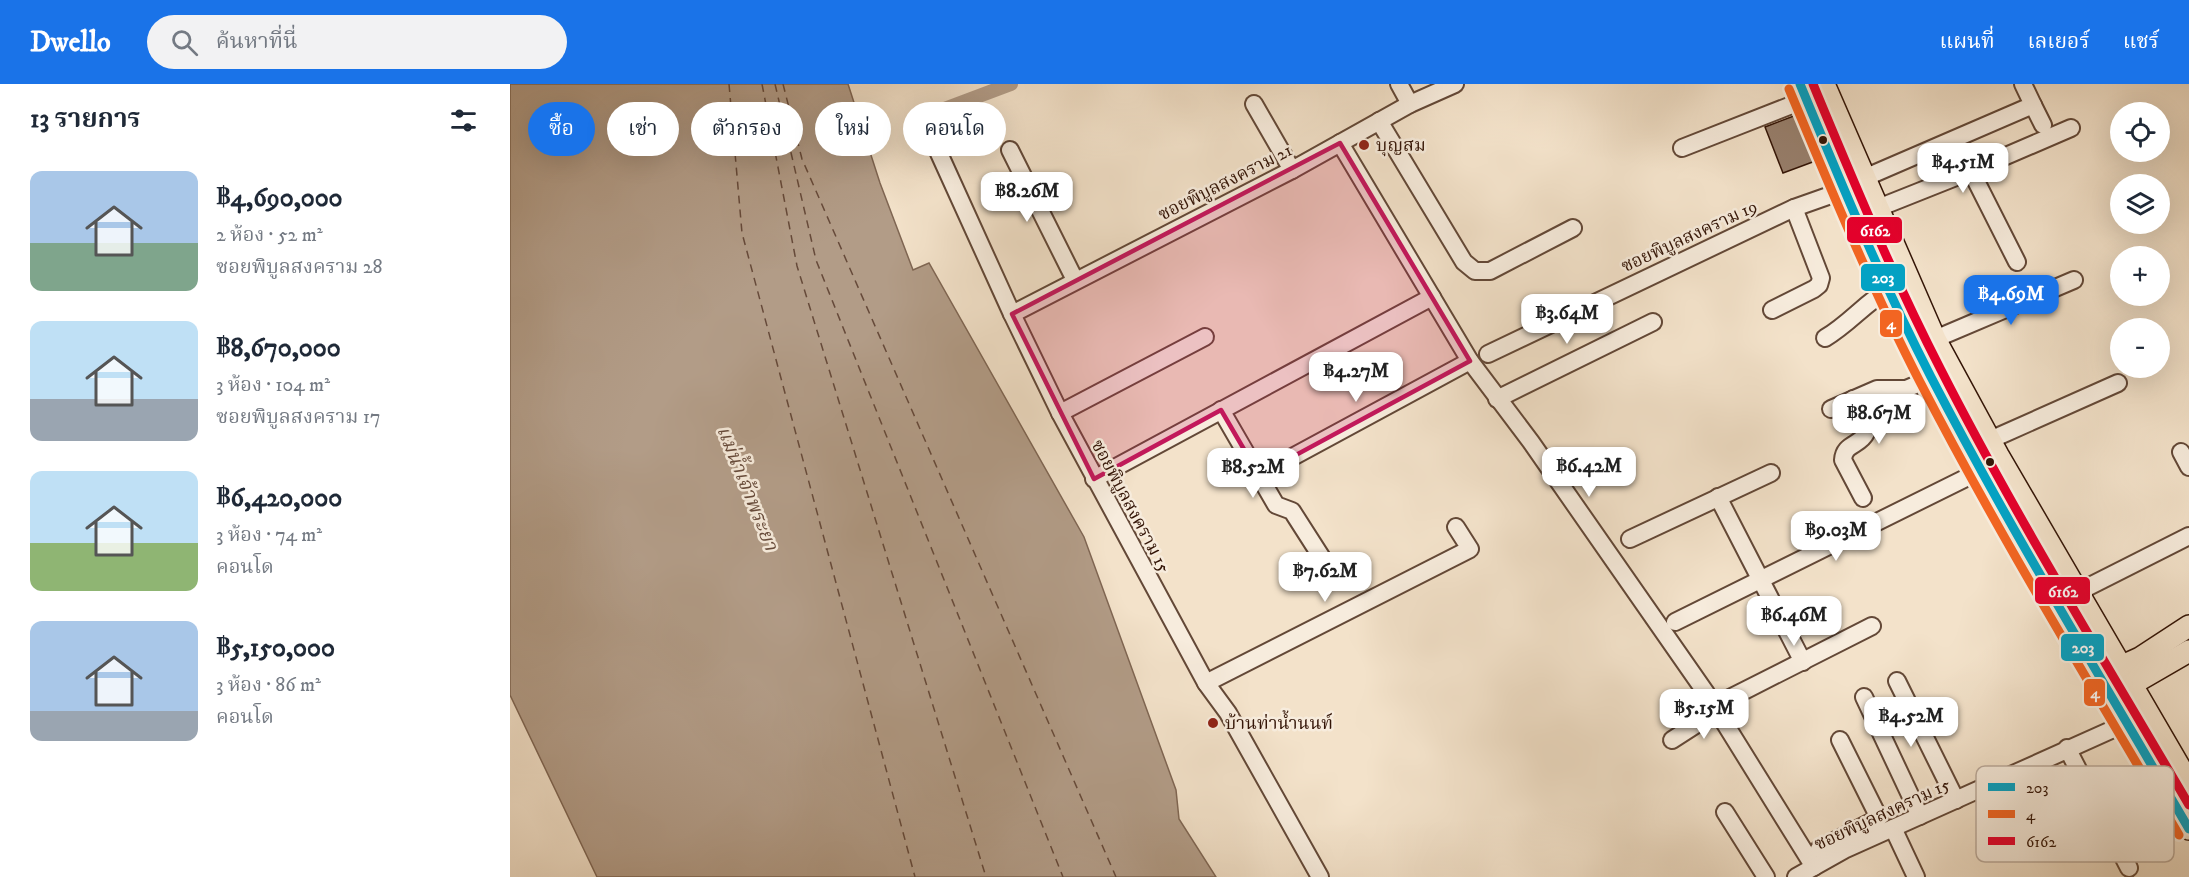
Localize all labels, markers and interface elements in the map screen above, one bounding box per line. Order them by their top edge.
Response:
search box [147,15,567,69]
text: Dwello [30,25,111,60]
icon: search [168,26,201,59]
text: ค้นหาที่นี่ [216,28,298,55]
text: แผนที่ [1940,29,1995,55]
text: เลเยอร์ [2028,29,2090,55]
text: แชร์ [2123,29,2159,55]
chip: ซื้อ [528,102,595,156]
chip: เช่า [607,102,679,156]
chip: ตัวกรอง [691,102,803,156]
chip: ใหม่ [815,102,891,156]
chip: คอนโด [903,102,1006,156]
map controls [2110,102,2170,378]
button: locate [2110,102,2170,162]
text: 13 รายการ [30,103,141,136]
icon: filters [447,104,480,137]
unlabelled marker [1817,134,1829,146]
place label: บุญสม [1376,135,1426,157]
marker: บุญสม [1357,138,1371,152]
street label: ซอยพิบูลสงคราม 21 [1155,140,1296,226]
pin: ฿4.51M [1914,143,2012,194]
text: ฿4.51M [1931,150,1995,175]
pin: ฿8.26M [978,172,1076,223]
button: layers [2110,174,2170,234]
text: ฿8.26M [995,179,1059,204]
text: ฿4,690,000 [216,182,343,215]
icon: home [78,195,150,267]
street label: ซอยพิบูลสงคราม 19 [1618,196,1761,278]
line badge: 6162 [1846,216,1903,244]
text: 6162 [1860,221,1891,241]
text: 2 ห้อง · 52 m² [216,223,323,248]
button: + [2110,246,2170,306]
text: ซอยพิบูลสงคราม 28 [216,255,383,280]
line badge: 203 [1860,263,1906,292]
text: 203 [1872,268,1894,288]
pin: ฿4.69M [1962,275,2060,326]
text: ฿4.69M [1978,282,2044,307]
pin: ฿3.64M [1518,294,1616,345]
text: ฿3.64M [1535,301,1599,326]
line badge: 4 [1879,309,1903,338]
text: 4 [1885,314,1896,334]
button: − [2110,318,2170,378]
text: ฿8,670,000 [216,332,341,365]
icon: home [78,345,150,417]
pin: ฿4.27M [1307,352,1405,403]
text: ฿4.27M [1323,359,1389,384]
text: 3 ห้อง · 104 m² [216,373,330,398]
pin: ฿8.67M [1830,394,1928,445]
text: ฿8.67M [1846,401,1912,426]
text: ซอยพิบูลสงคราม 17 [216,405,381,430]
water label: แม่น้ำเจ้าพระยา [710,421,787,556]
street label: ซอยพิบูลสงคราม 15 [1086,436,1174,577]
pin: ฿6.42M [1540,447,1638,498]
pin: ฿8.52M [1204,448,1302,499]
text: ฿6.42M [1556,454,1622,479]
text: ฿8.52M [1221,455,1285,480]
unlabelled marker [1984,456,1996,468]
text: ฿6,420,000 [216,482,342,515]
icon: home [78,495,150,567]
pin: ฿9.03M [1787,511,1885,562]
text: ฿9.03M [1805,518,1867,543]
text: 3 ห้อง · 74 m² [216,523,322,548]
pin: ฿7.62M [1276,552,1374,603]
text: คอนโด [216,555,274,580]
text: ฿7.62M [1293,559,1357,584]
line badge: 6162 [2034,576,2091,605]
text: 6162 [2048,582,2079,602]
pin: ฿6.46M [1745,596,1843,647]
text: ฿6.46M [1761,603,1827,628]
text: ฿5,150,000 [216,632,335,665]
line badge: 203 [2060,633,2105,662]
text: 203 [2072,638,2094,658]
icon: home [78,645,150,717]
text: 3 ห้อง · 86 m² [216,673,321,698]
line badge: 4 [2083,678,2106,707]
text: 4 [2089,683,2100,703]
pin: ฿5.15M [1655,689,1753,740]
text: ฿5.15M [1674,696,1734,721]
pin: ฿4.52M [1862,697,1960,748]
text: ฿4.52M [1878,704,1944,729]
text: คอนโด [216,705,274,730]
place label: บ้านท่าน้ำนนท์ [1225,709,1333,735]
marker: บ้านท่าน้ำนนท์ [1206,716,1220,730]
legend [1976,766,2174,862]
street label: ซอยพิบูลสงคราม 15 [1811,774,1954,856]
text: 203 [2026,778,2048,798]
text: 4 [2026,805,2036,825]
text: 6162 [2026,832,2056,852]

